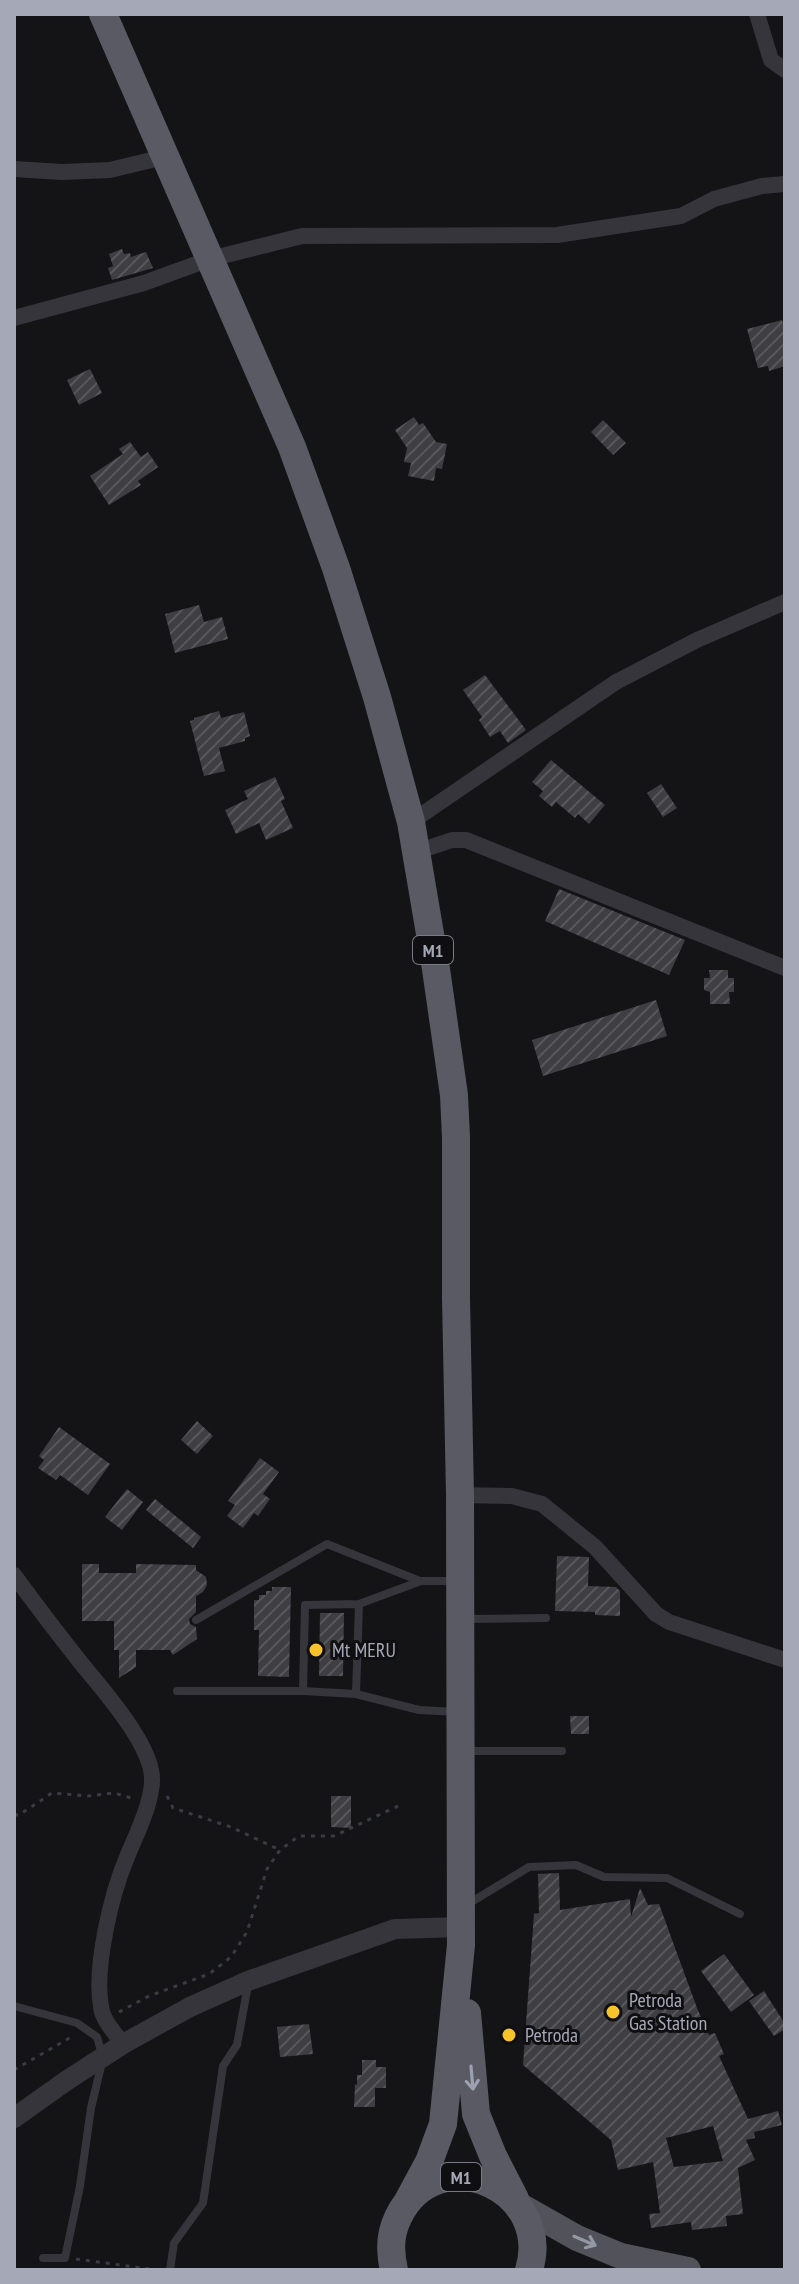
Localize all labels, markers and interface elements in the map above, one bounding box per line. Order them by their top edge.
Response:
road number: M1 [413,936,453,964]
place label: Mt MERU [332,1637,396,1663]
marker: Mt MERU [307,1641,325,1659]
place label: Petroda Gas Station [629,1987,707,2036]
marker: Petroda Gas Station [604,2003,622,2021]
place label: Petroda [525,2022,578,2048]
marker: Petroda [500,2026,518,2044]
one-way arrow [465,2064,480,2091]
road number: M1 [441,2163,481,2191]
one-way arrow [572,2235,597,2250]

